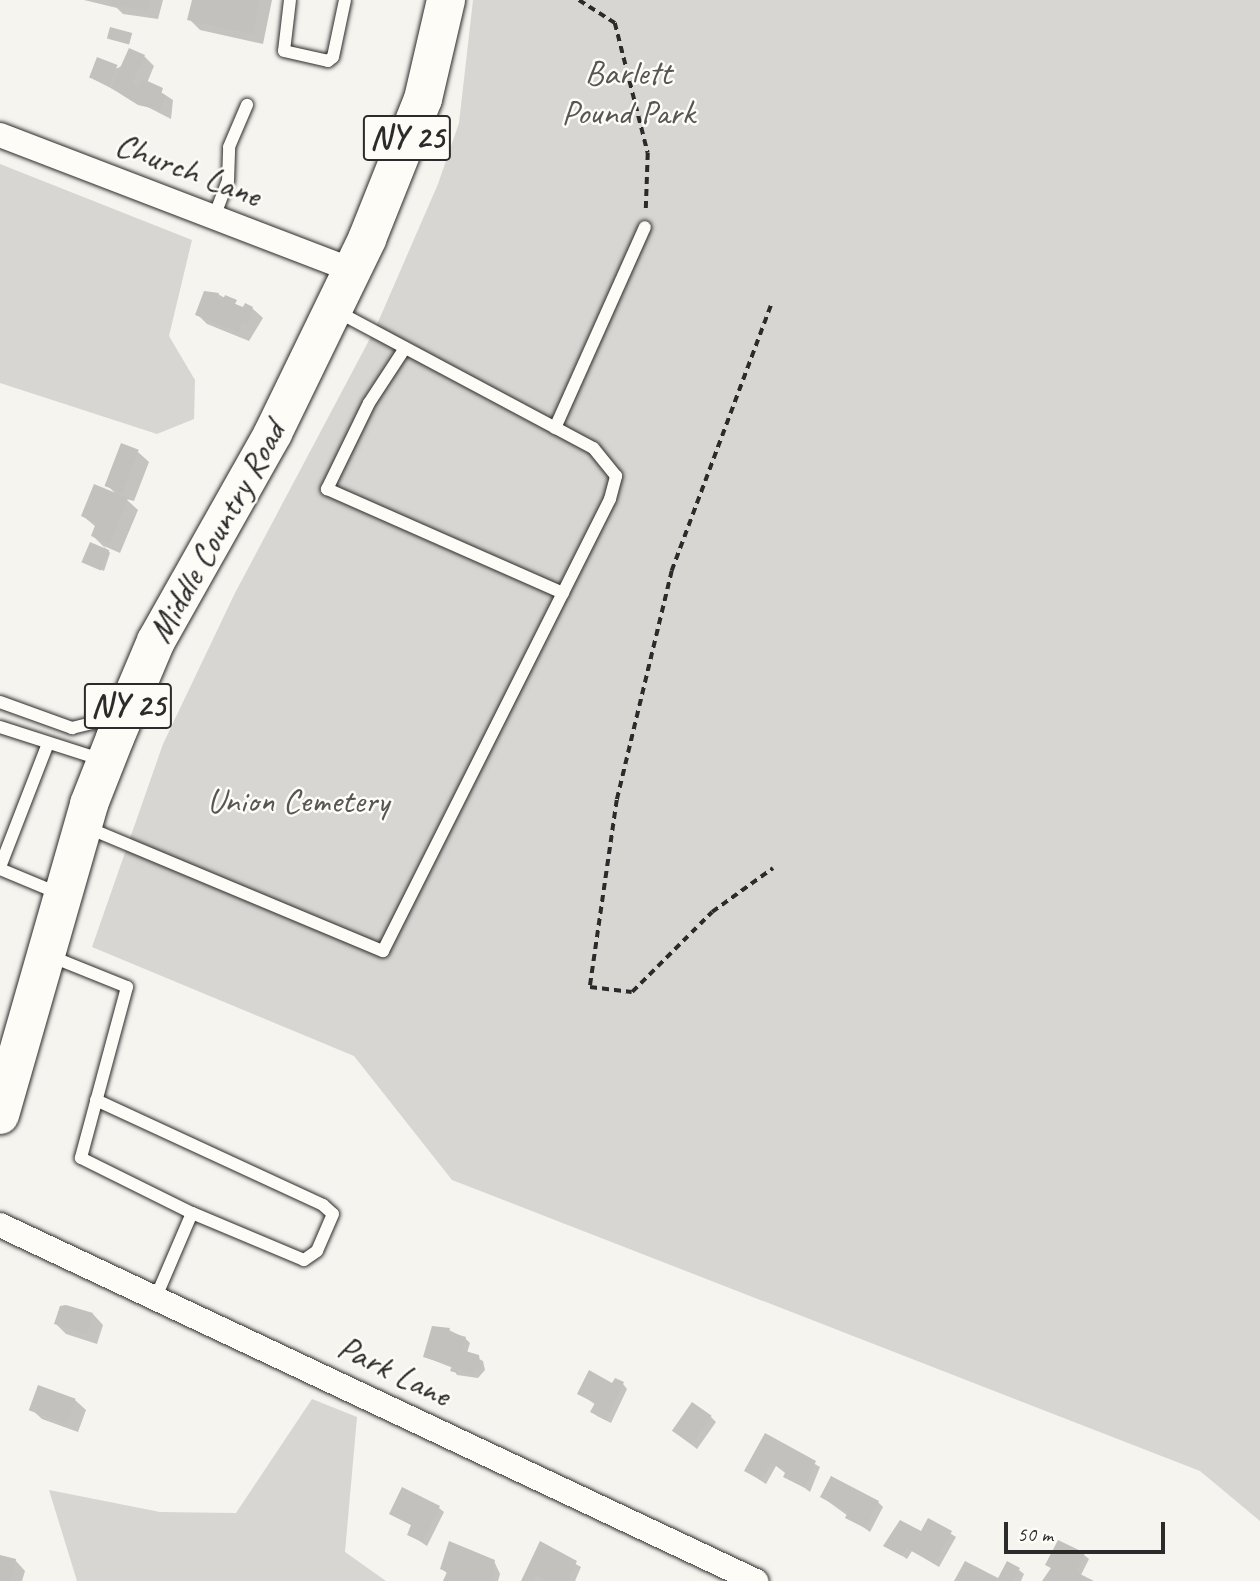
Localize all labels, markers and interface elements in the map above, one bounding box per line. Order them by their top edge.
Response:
park label: Barlett Pound Park [561,52,695,134]
road number: NY 25 [362,108,452,168]
street label: Church Lane [109,123,267,217]
street label: Middle Country Road [139,414,295,650]
road number: NY 25 [82,677,174,736]
park label: Union Cemetery [207,780,389,822]
street label: Park Lane [330,1326,458,1416]
scale bar [1008,1508,1169,1552]
text: 50 m [1017,1521,1053,1547]

